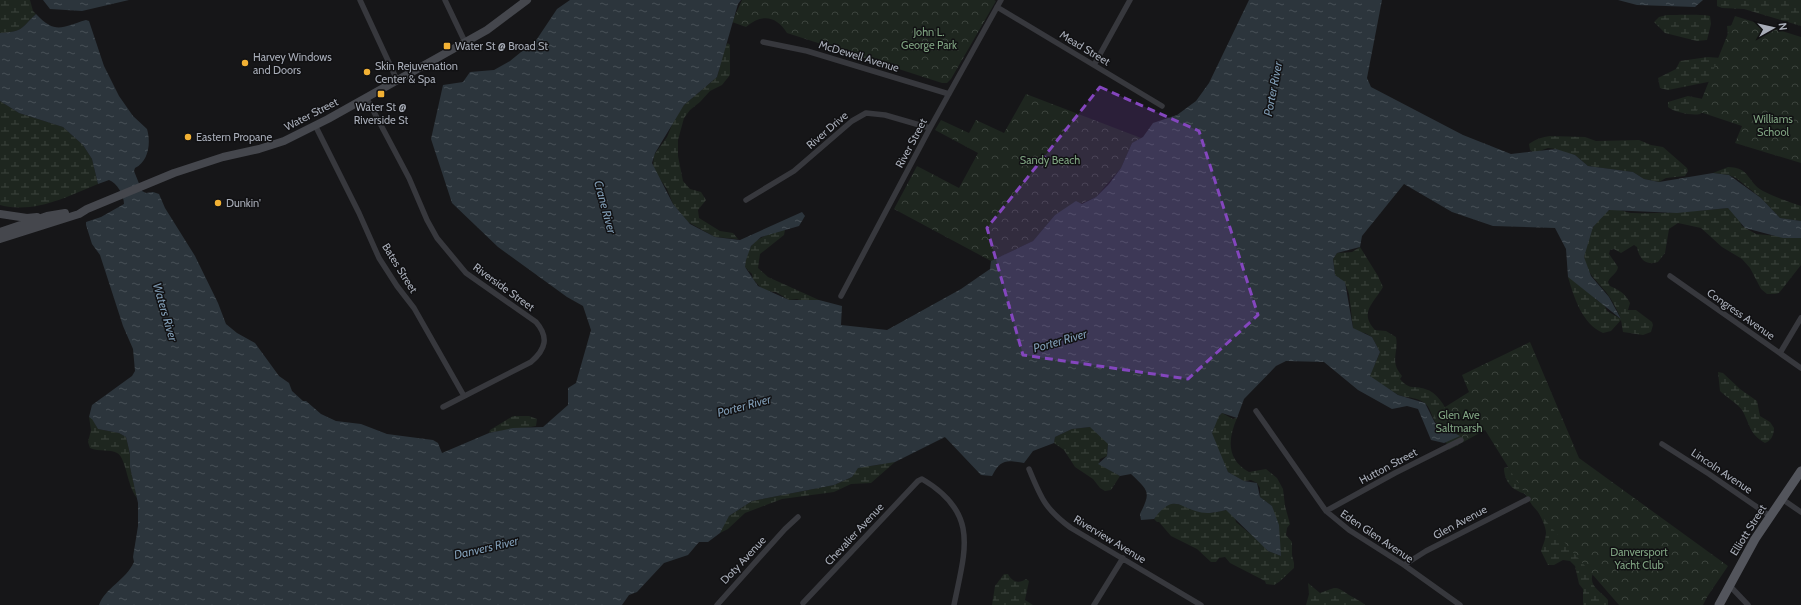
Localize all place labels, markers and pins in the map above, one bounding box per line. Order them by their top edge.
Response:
place label: Water St @ Broad St [455,39,548,53]
marker: Water St @ Broad St [442,41,452,51]
place label: Harvey Windows and Doors [253,50,332,77]
marker: Harvey Windows and Doors [240,58,250,68]
place label: Skin Rejuvenation Center & Spa [375,59,458,86]
marker: Skin Rejuvenation Center & Spa [362,67,372,77]
marker: Water St @ Riverside St [376,89,386,99]
place label: Water St @ Riverside St [354,100,408,127]
place label: Eastern Propane [196,130,272,144]
marker: Eastern Propane [183,132,193,142]
place label: Dunkin' [226,196,261,210]
marker: Dunkin' [213,198,223,208]

